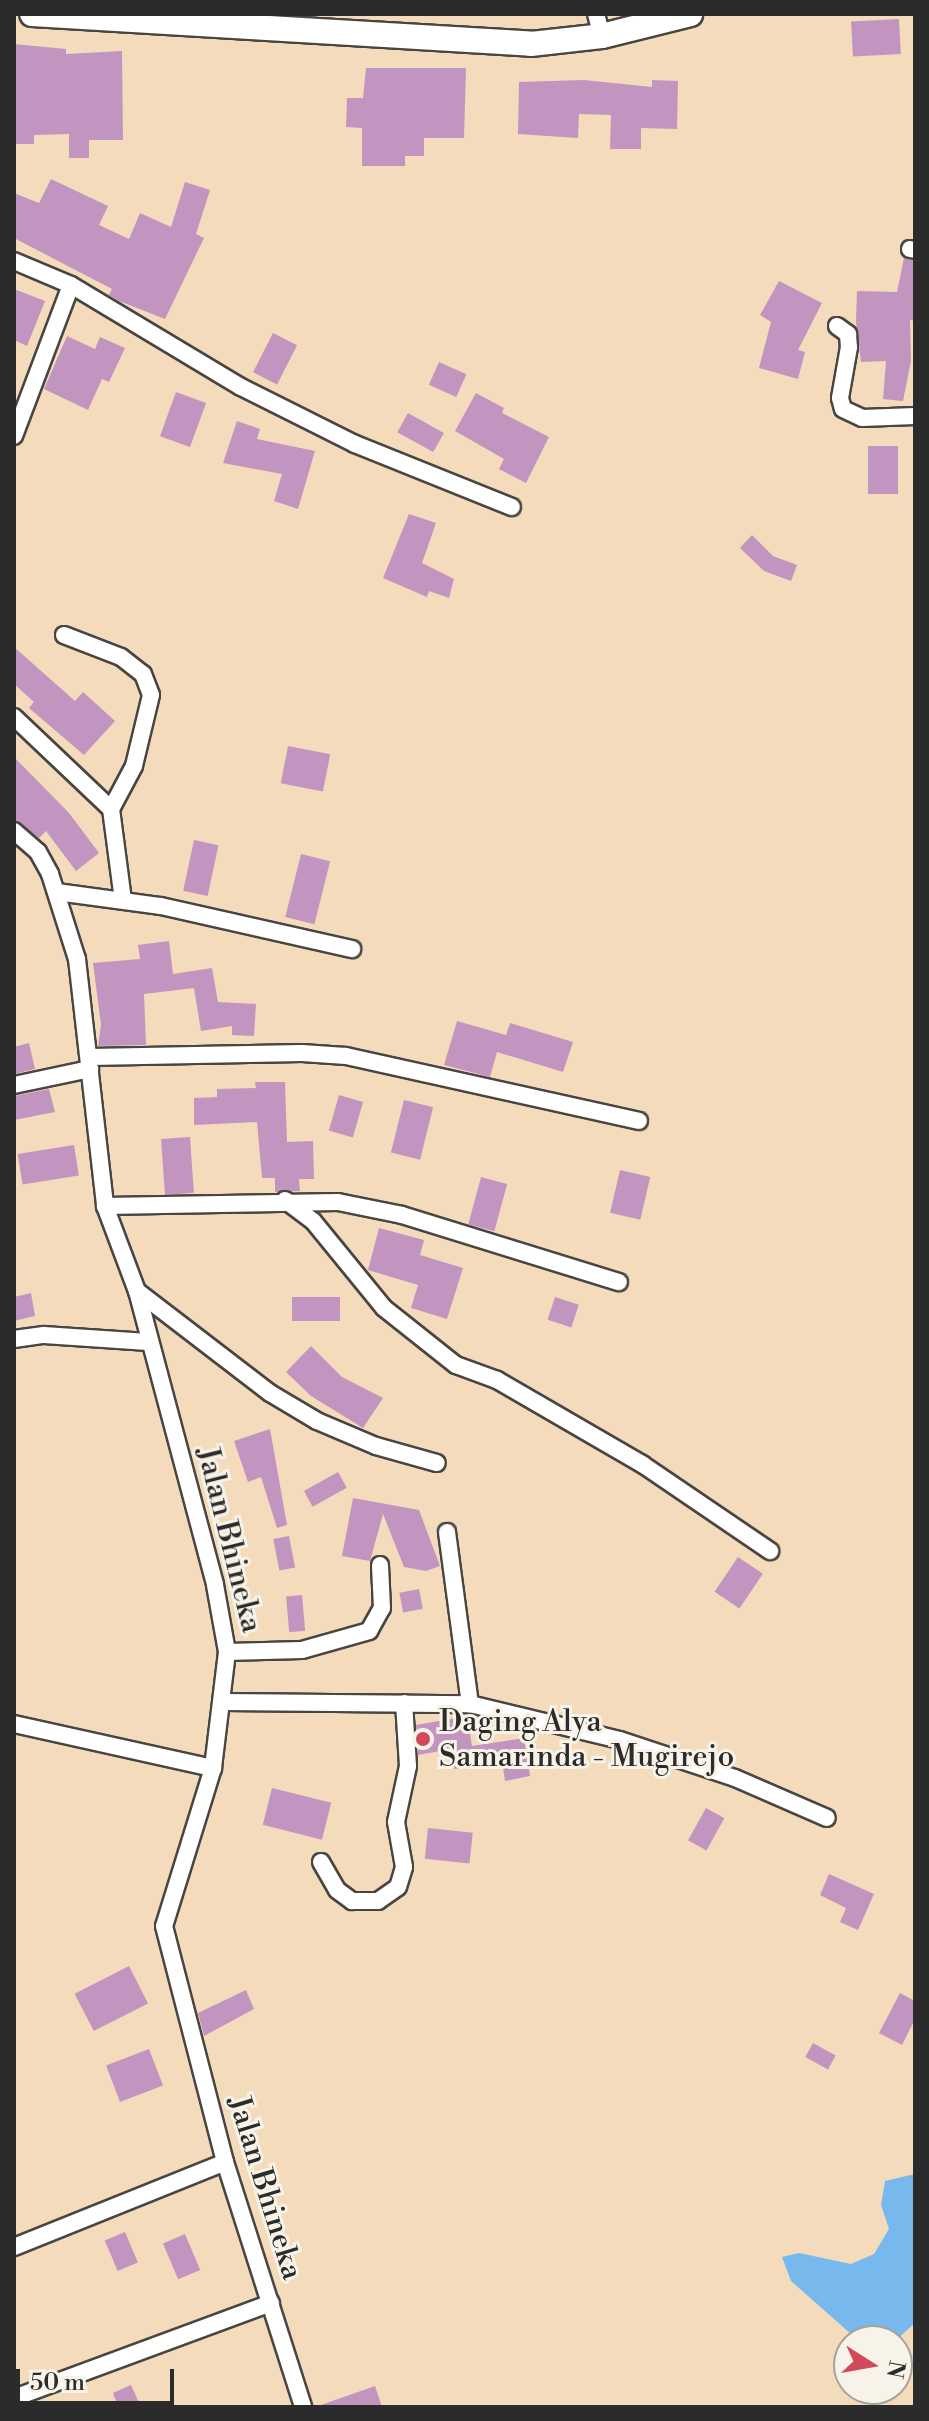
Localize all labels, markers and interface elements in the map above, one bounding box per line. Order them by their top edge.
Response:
street label: Jalan Bhineka [189,1444,269,1636]
place label: Daging Alya Samarinda - Mugirejo [439,1704,734,1774]
marker: Daging Alya Samarinda - Mugirejo [414,1730,432,1748]
street label: Jalan Bhineka [220,2092,310,2284]
north arrow [833,2325,913,2405]
scale bar [20,2353,178,2403]
text: N [880,2358,910,2380]
text: 50 m [30,2368,85,2398]

